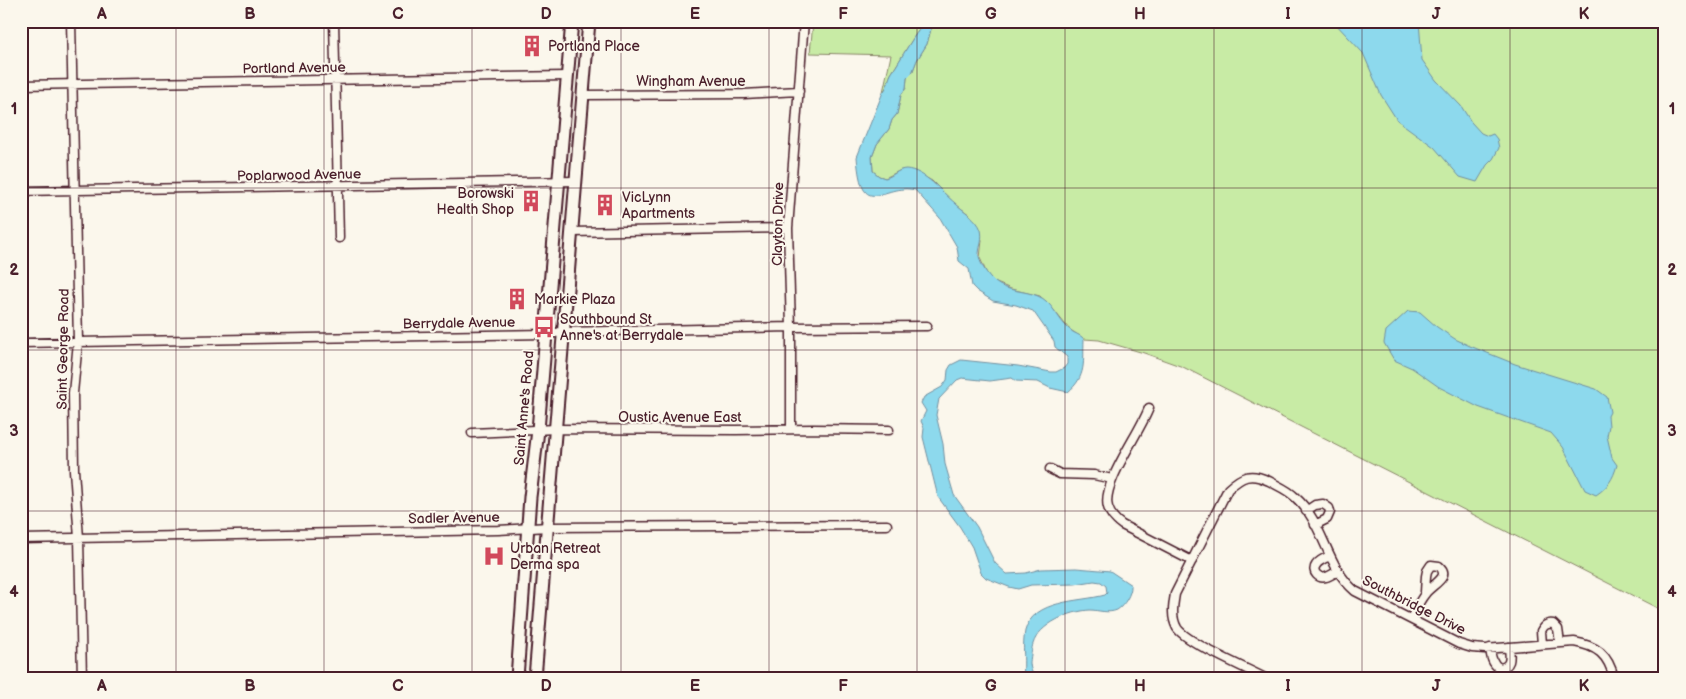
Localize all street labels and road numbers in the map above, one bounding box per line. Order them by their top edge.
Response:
street label: Portland Avenue [242,59,346,77]
street label: Wingham Avenue [636,73,746,90]
street label: Poplarwood Avenue [237,165,361,185]
street label: Clayton Drive [769,182,787,266]
street label: Saint George Road [53,288,73,410]
street label: Berrydale Avenue [403,314,515,332]
street label: Saint Anne's Road [511,350,537,466]
street label: Oustic Avenue East [618,409,742,426]
street label: Sadler Avenue [408,509,500,527]
street label: Southbridge Drive [1360,572,1468,638]

